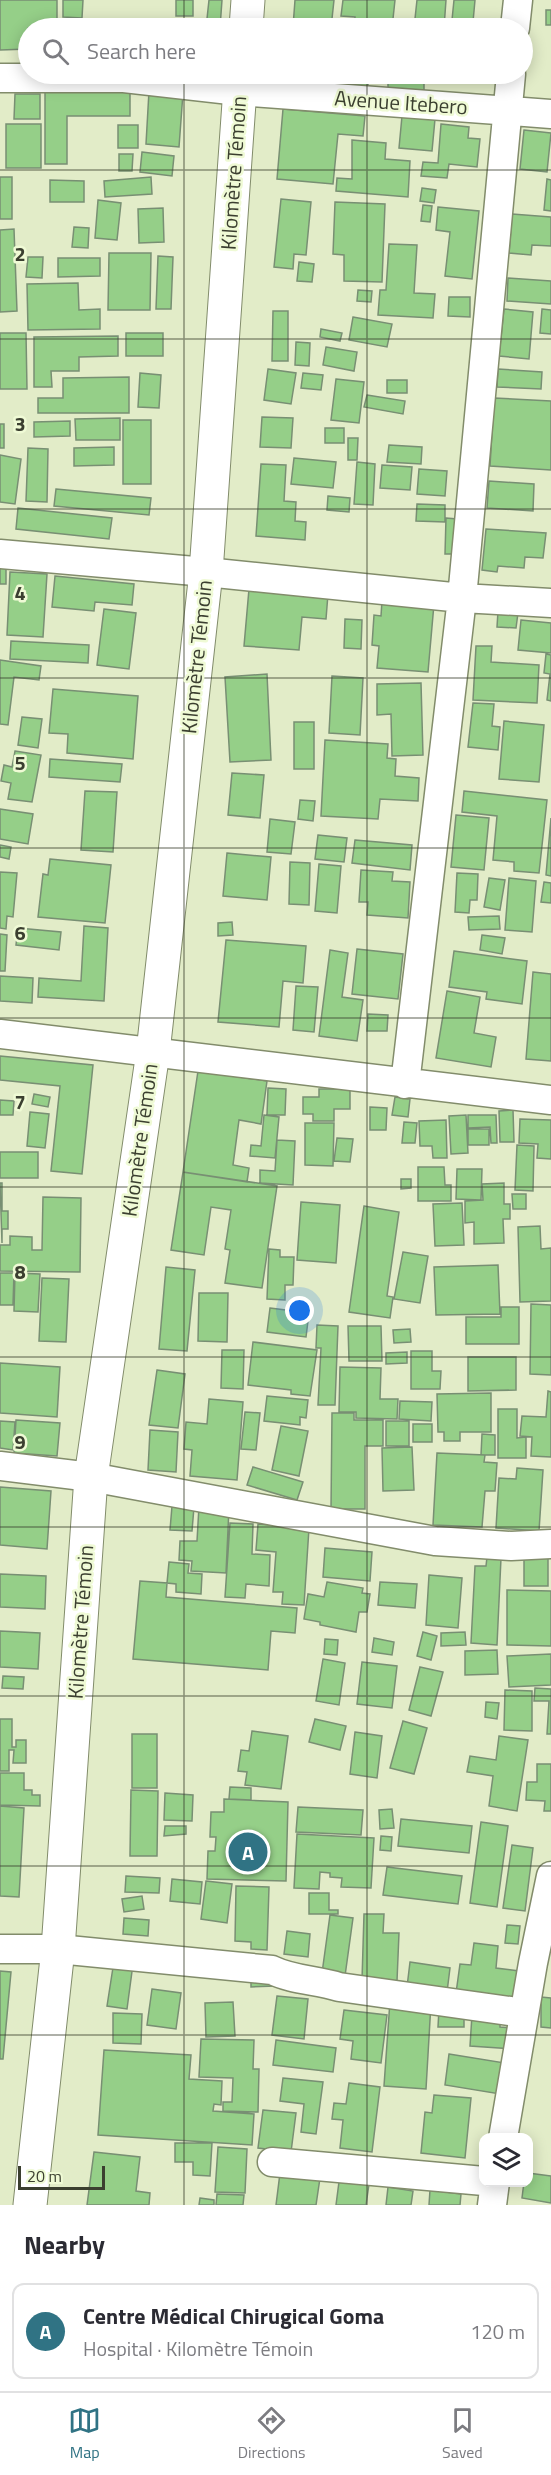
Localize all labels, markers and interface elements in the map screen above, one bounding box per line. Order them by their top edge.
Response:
search box [18,18,533,84]
text: Search here [87,34,196,68]
icon: search [39,35,72,68]
street label: Avenue Itebero [333,81,469,123]
street label: Kilomètre Témoin [212,95,254,251]
text: 2 [14,238,26,269]
text: 3 [14,408,26,439]
text: 4 [14,577,26,608]
street label: Kilomètre Témoin [172,578,220,735]
text: 5 [14,747,26,778]
text: 6 [14,917,26,948]
street label: Kilomètre Témoin [112,1061,166,1219]
text: 7 [14,1086,26,1117]
text: 8 [14,1256,26,1287]
your location [285,1296,314,1325]
text: 9 [14,1426,26,1457]
street label: Kilomètre Témoin [59,1544,101,1700]
pin: A [228,1830,268,1874]
map controls [479,2133,533,2187]
button: layers [479,2133,533,2187]
scale bar [18,2163,105,2190]
text: 20 m [27,2164,62,2188]
text: Nearby [24,2225,105,2264]
text: Centre Médical Chirugical Goma [83,2299,384,2333]
text: A [39,2316,52,2347]
text: 120 m [470,2316,525,2347]
text: Hospital · Kilomètre Témoin [83,2333,313,2364]
tab: Map [68,2404,101,2464]
tab: Directions [238,2404,306,2464]
tab: Saved [442,2404,483,2464]

